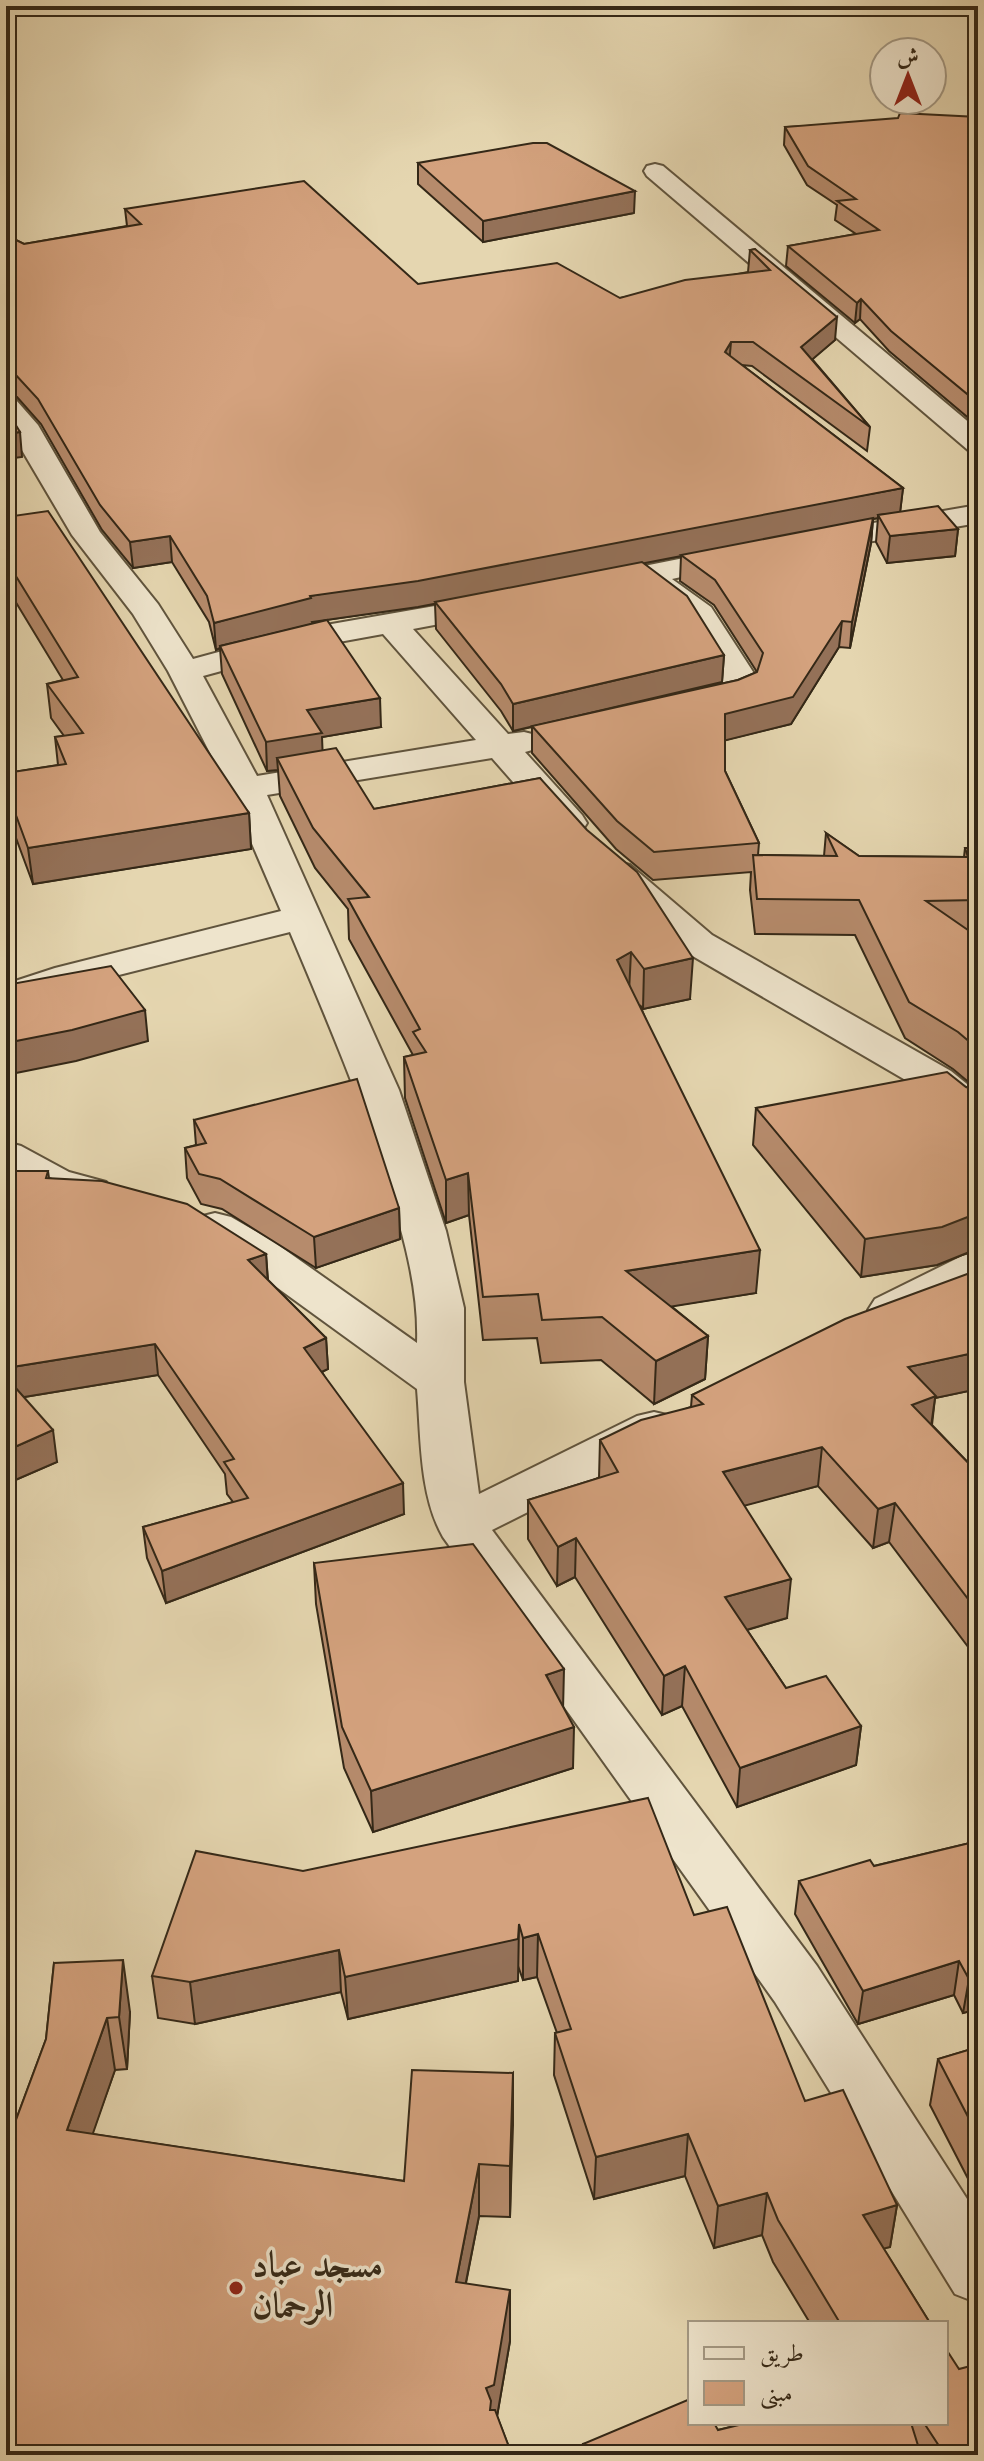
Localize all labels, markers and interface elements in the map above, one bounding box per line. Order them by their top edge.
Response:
north arrow [868,36,948,116]
text: ش [897,47,919,69]
place label: مسجد عباد الرحمان [252,2249,383,2326]
marker: مسجد عباد الرحمان [227,2279,245,2297]
legend [688,2321,948,2425]
text: طريق [760,2343,804,2368]
text: مبنى [760,2383,793,2410]

